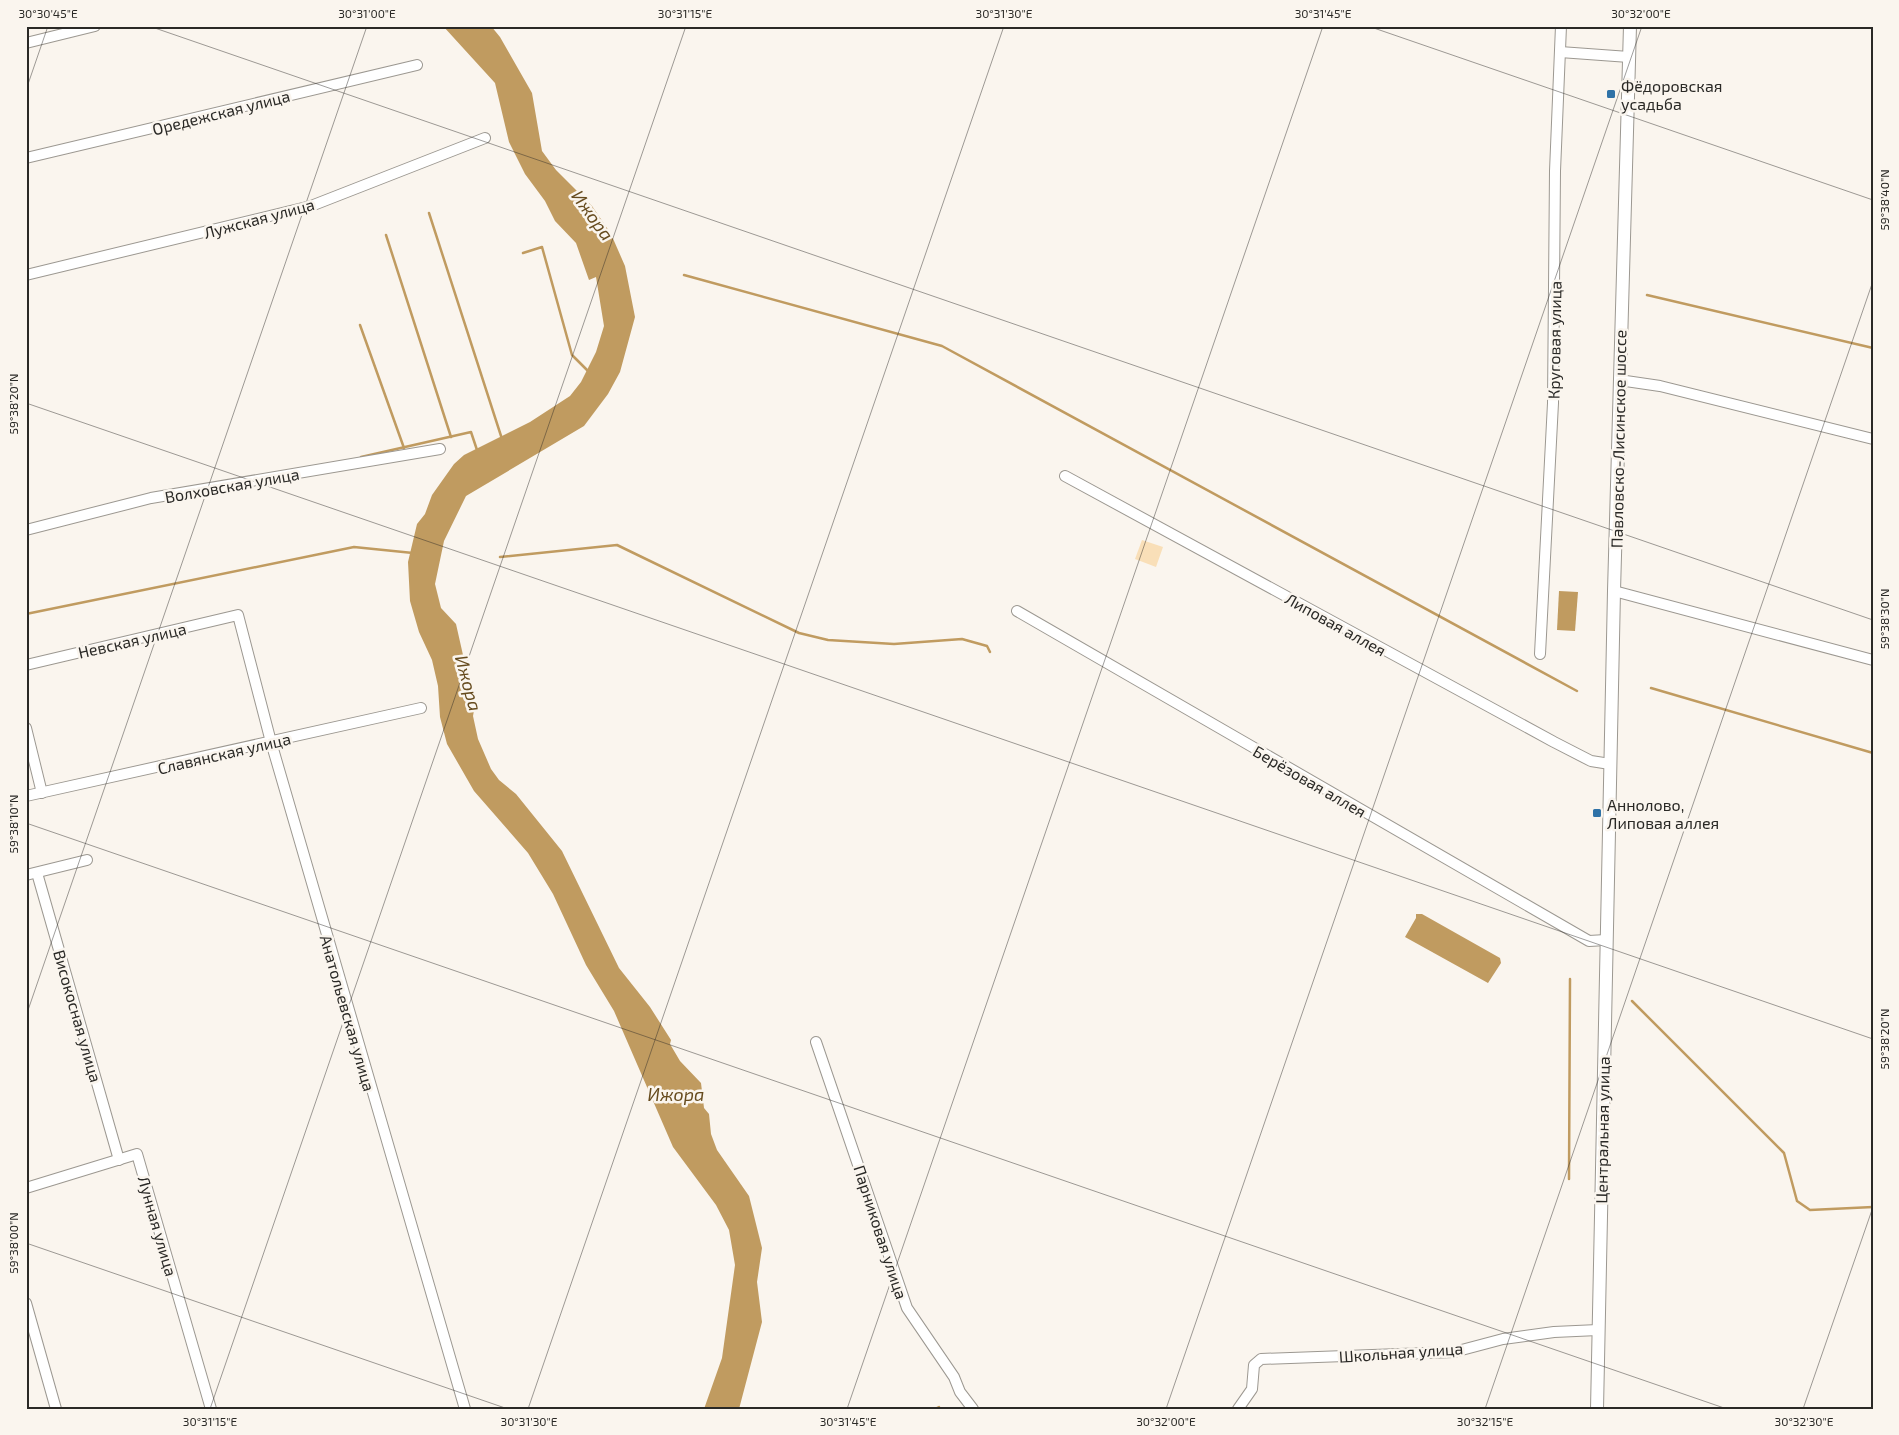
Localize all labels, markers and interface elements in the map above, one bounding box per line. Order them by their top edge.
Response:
text: 30°30'45"E [18,6,78,20]
text: 30°31'00"E [338,6,396,20]
text: 30°31'15"E [658,6,712,20]
text: 30°31'30"E [975,6,1033,20]
text: 30°31'45"E [1295,6,1352,20]
text: 30°32'00"E [1611,6,1671,20]
place label: Фёдоровская усадьба [1621,76,1722,114]
street label: Оредежская улица [150,86,292,139]
marker: Фёдоровская усадьба [1605,88,1617,100]
text: 59°38'40"N [1877,169,1891,231]
water label: Ижора [567,185,619,245]
street label: Лужская улица [202,194,317,243]
street label: Круговая улица [1543,281,1566,399]
street label: Павловско-Лисинское шоссе [1607,330,1629,548]
text: 59°38'20"N [6,374,20,434]
street label: Волховская улица [163,464,301,507]
street label: Липовая аллея [1282,588,1390,660]
text: 59°38'30"N [1877,589,1891,649]
street label: Невская улица [76,618,188,663]
water label: Ижора [451,653,487,713]
street label: Славянская улица [156,728,293,779]
street label: Берёзовая аллея [1250,741,1370,821]
text: 59°38'10"N [6,795,20,853]
place label: Аннолово, Липовая аллея [1607,795,1719,832]
marker: Аннолово, Липовая аллея [1591,807,1603,819]
street label: Анатольевская улица [316,933,379,1094]
street label: Високосная улица [49,948,106,1085]
text: 59°38'20"N [1877,1009,1891,1069]
street label: Центральная улица [1591,1056,1614,1204]
water label: Ижора [648,1083,704,1105]
street label: Парниковая улица [849,1163,912,1302]
street label: Лунная улица [134,1174,181,1279]
text: 59°38'00"N [6,1212,20,1274]
street label: Школьная улица [1338,1338,1464,1367]
text: 30°31'15"E [183,1414,237,1428]
text: 30°31'30"E [500,1414,558,1428]
text: 30°31'45"E [820,1414,877,1428]
text: 30°32'00"E [1136,1414,1196,1428]
text: 30°32'15"E [1457,1414,1513,1428]
text: 30°32'30"E [1774,1414,1834,1428]

